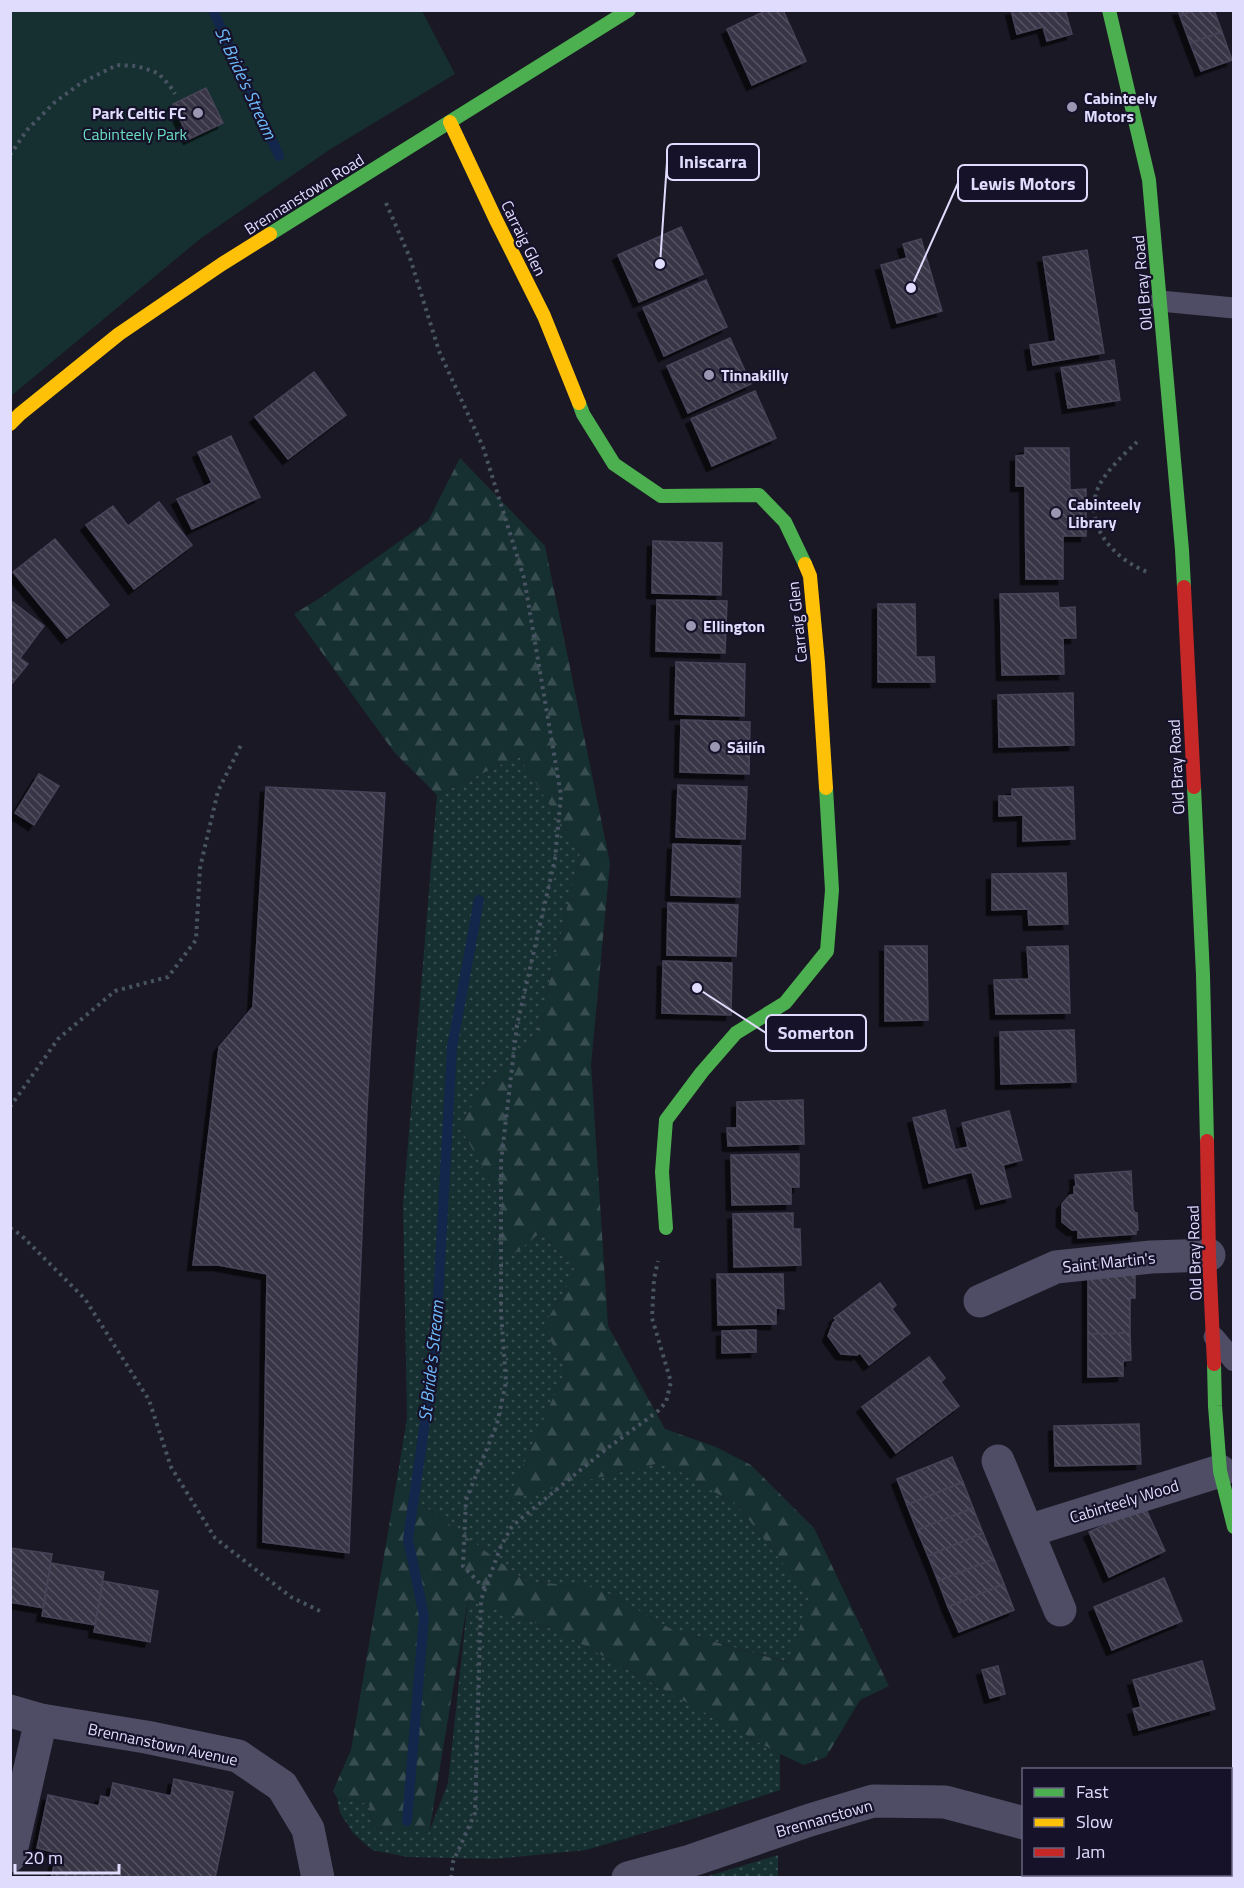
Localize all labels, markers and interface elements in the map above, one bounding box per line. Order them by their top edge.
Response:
water label: St Bride's Stream [208,22,284,145]
place label: Cabinteely Motors [1084,86,1157,128]
marker: Cabinteely Motors [1065,100,1079,114]
place label: Park Celtic FC [92,101,186,125]
marker: Park Celtic FC [191,106,205,120]
park label: Cabinteely Park [83,122,188,146]
callout: Iniscarra [667,144,759,180]
street label: Brennanstown Road [239,147,369,241]
text: Iniscarra [679,148,747,175]
callout: Lewis Motors [958,165,1087,201]
text: Lewis Motors [971,170,1075,197]
street label: Carraig Glen [495,196,553,280]
street label: Old Bray Road [1126,234,1158,332]
place label: Tinnakilly [721,363,788,387]
marker: Tinnakilly [702,368,716,382]
place label: Cabinteely Library [1068,492,1141,534]
marker: Cabinteely Library [1049,506,1063,520]
street label: Carraig Glen [781,580,813,664]
place label: Ellington [703,614,765,638]
marker: Ellington [684,619,698,633]
street label: Old Bray Road [1162,719,1190,815]
place label: Sáilín [727,735,765,759]
marker: Sáilín [708,740,722,754]
callout: Somerton [766,1015,866,1051]
text: Somerton [778,1019,854,1046]
street label: Old Bray Road [1180,1205,1208,1301]
street label: Saint Martin's [1061,1245,1157,1279]
water label: St Bride's Stream [411,1298,451,1423]
street label: Cabinteely Wood [1066,1473,1182,1529]
street label: Brennanstown Avenue [86,1716,240,1772]
legend [1022,1768,1232,1876]
text: Fast [1076,1778,1109,1805]
street label: Brennanstown [773,1793,875,1843]
text: Slow [1076,1808,1113,1835]
scale bar [15,1837,118,1875]
text: Jam [1076,1838,1105,1865]
text: 20 m [24,1844,63,1871]

